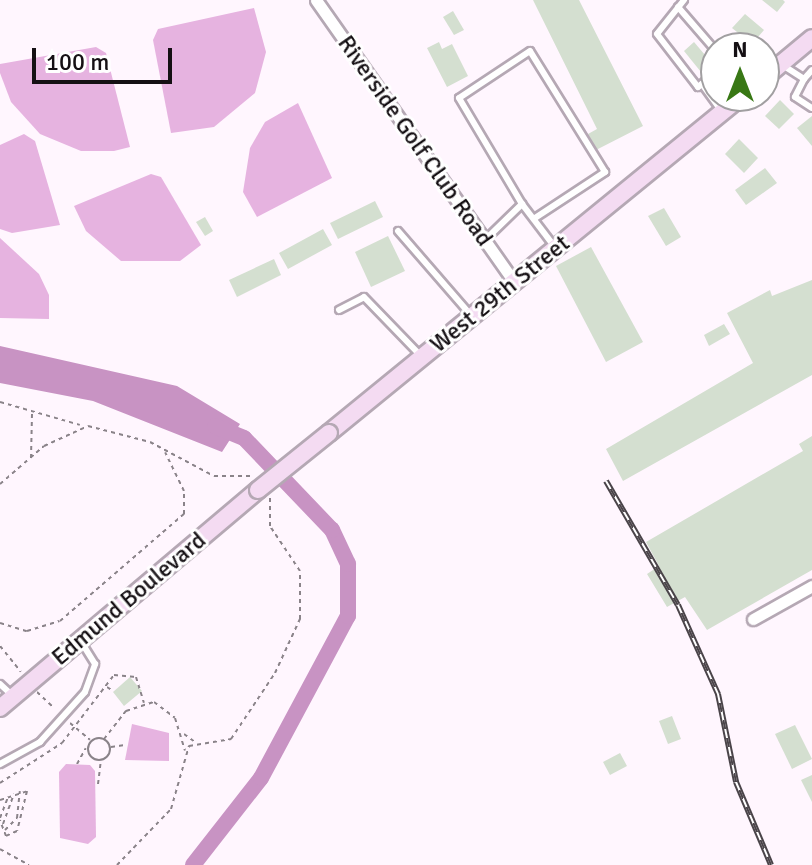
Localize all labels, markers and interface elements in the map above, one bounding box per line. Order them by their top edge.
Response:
street label: Riverside Golf Club Road [331,30,499,252]
scale bar [36,32,176,82]
north arrow [700,32,780,112]
text: N [732,36,748,63]
text: 100 m [46,47,109,77]
street label: West 29th Street [425,229,575,359]
street label: Edmund Boulevard [46,526,212,672]

